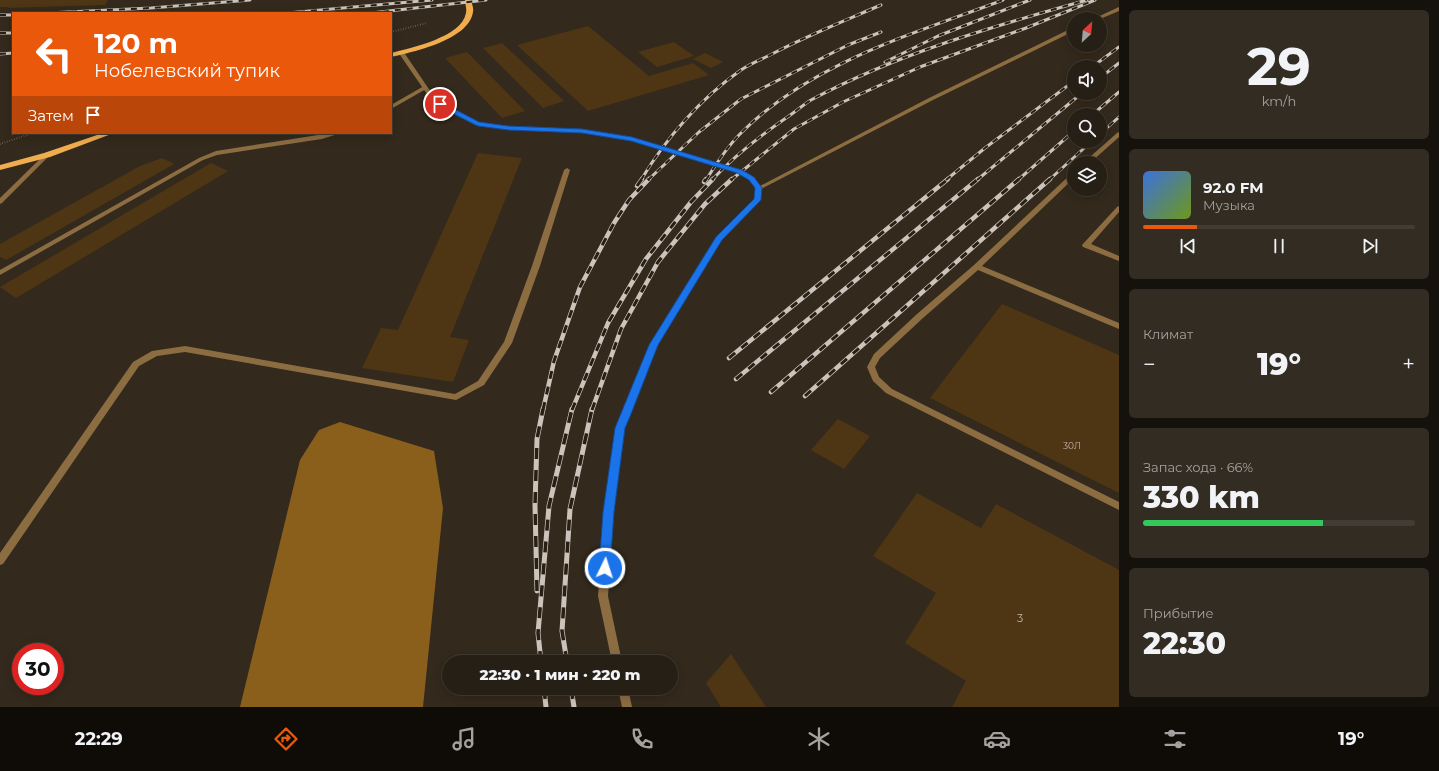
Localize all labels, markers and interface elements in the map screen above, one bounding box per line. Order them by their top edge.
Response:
north arrow [1067,12,1107,52]
map controls [1067,12,1107,196]
text: 120 m [94,26,178,60]
icon: left [28,28,80,80]
text: 29 [1247,35,1311,98]
text: Нобелевский тупик [94,60,280,82]
button: sound [1067,60,1107,100]
pin [423,87,457,121]
icon: arrive [429,93,451,115]
text: km/h [1262,93,1296,109]
icon: arrive [82,104,104,126]
text: Затем [28,106,74,125]
button: search [1067,108,1107,148]
button: layers [1067,156,1107,196]
text: 92.0 FM [1203,178,1264,197]
text: Музыка [1203,197,1255,213]
icon: previous [1177,235,1199,257]
icon: pause [1268,235,1290,257]
icon: next [1359,235,1381,257]
text: Климат [1143,326,1193,342]
text: 19° [1257,346,1301,383]
text: − [1143,351,1156,378]
text: + [1402,351,1415,378]
house number: 30Л [1063,440,1081,451]
text: Запас хода · 66% [1143,459,1253,475]
text: 330 km [1143,479,1260,516]
position arrow [584,547,626,589]
text: Прибытие [1143,605,1214,621]
house number: 3 [1017,611,1023,625]
text: 22:30 [1143,625,1226,662]
speed limit sign: 30 [12,643,64,695]
text: 22:30 · 1 мин · 220 m [479,665,641,684]
icon: directions [272,725,300,753]
icon: music [450,725,478,753]
icon: phone [628,725,656,753]
icon: climate [805,725,833,753]
icon: car [983,725,1011,753]
icon: filters [1161,725,1189,753]
text: 22:29 [75,728,123,750]
text: 19° [1338,728,1364,750]

